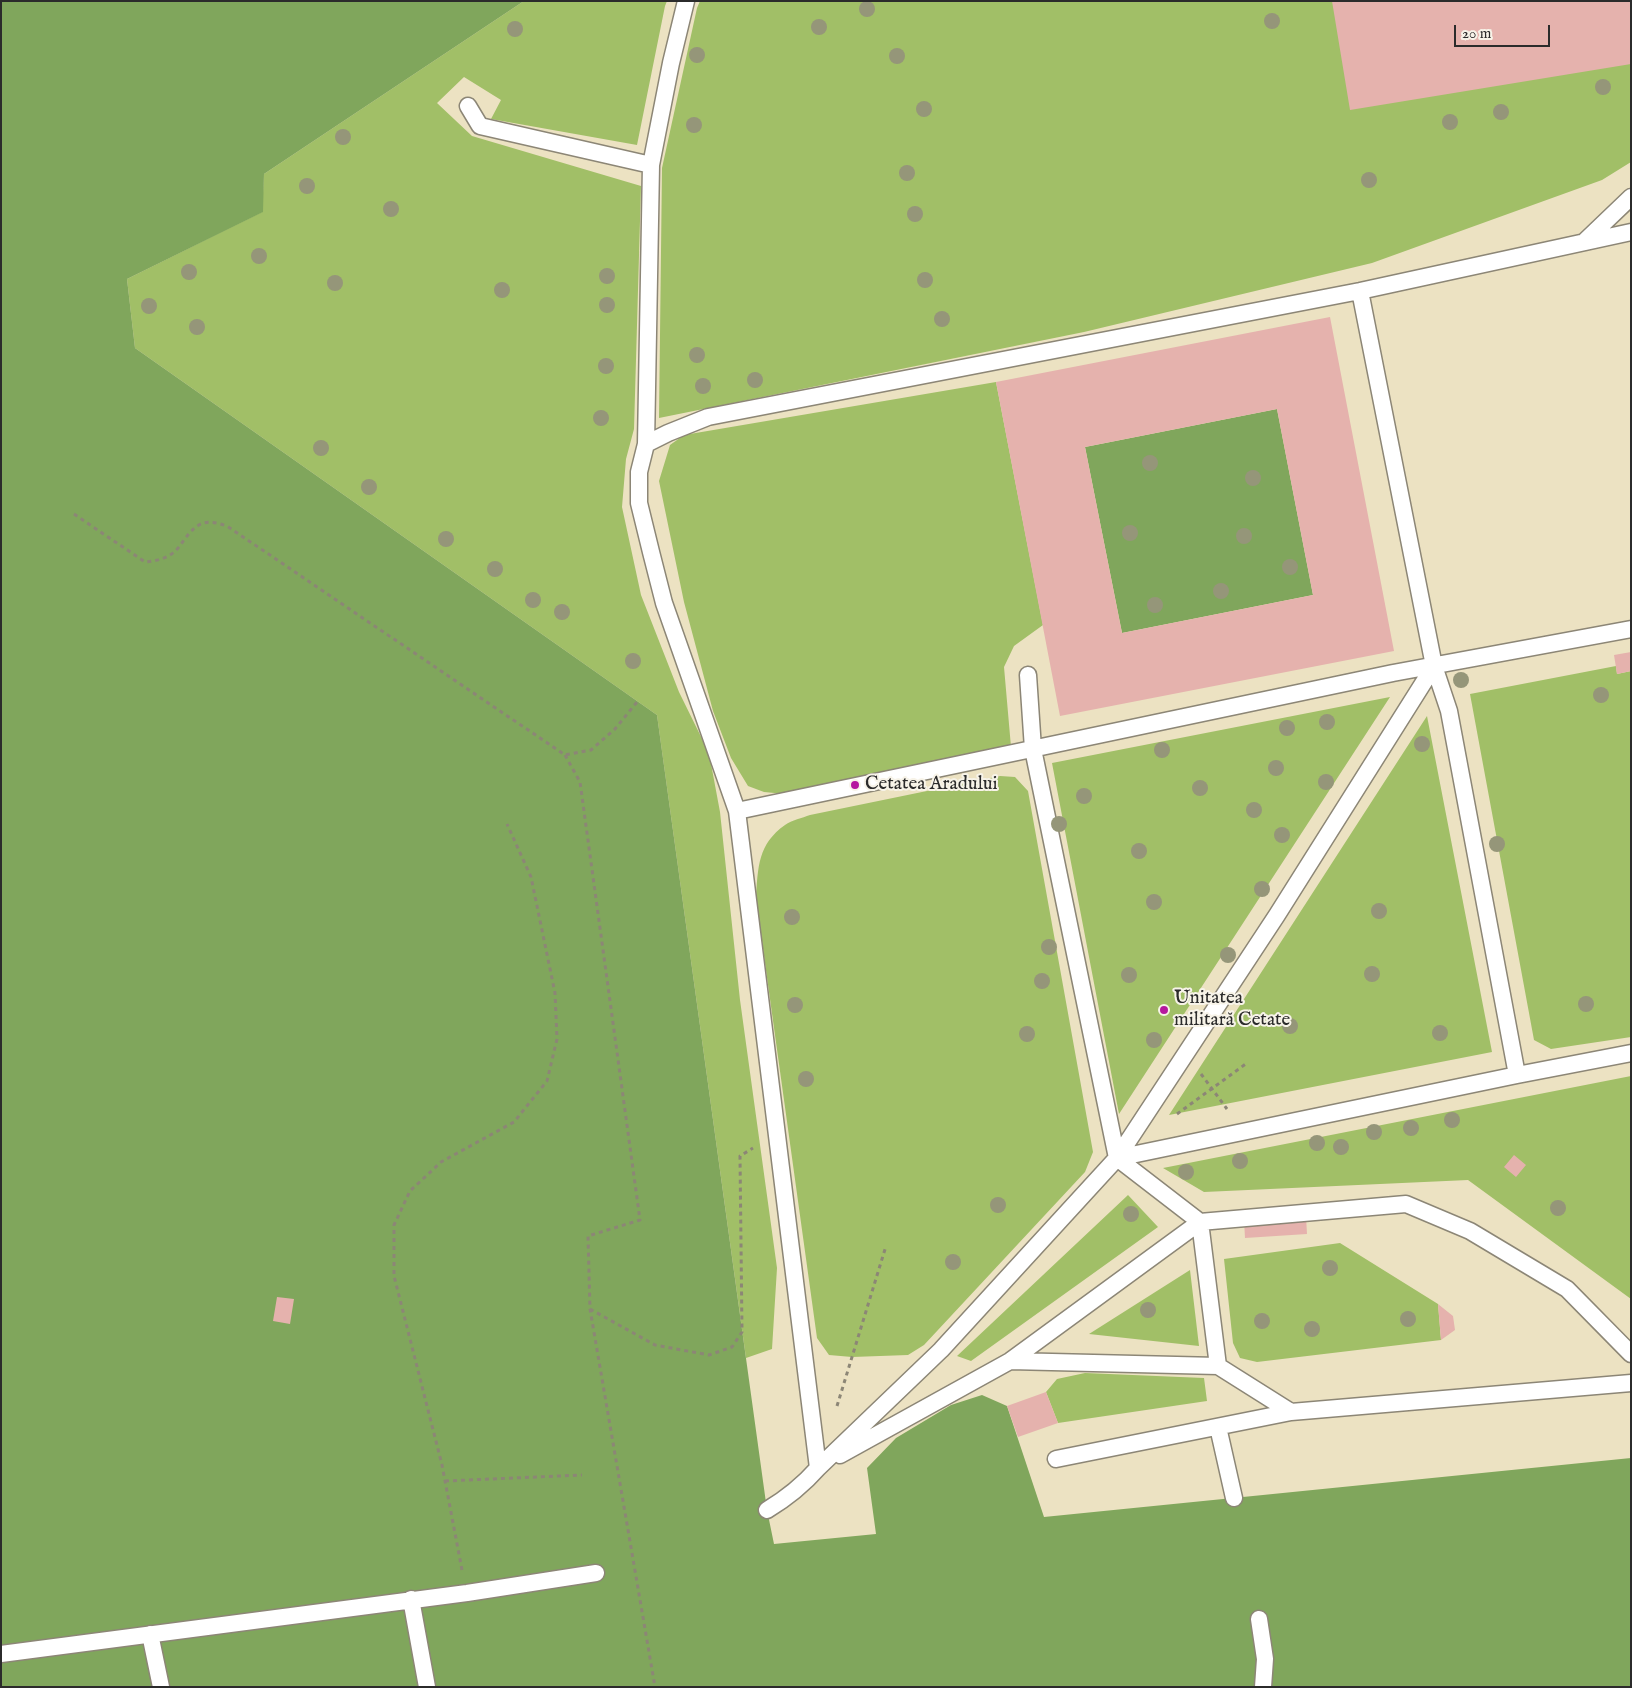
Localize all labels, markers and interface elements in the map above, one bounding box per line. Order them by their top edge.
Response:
scale bar [1457,15,1553,47]
text: 20 m [1462,24,1491,43]
place label: Cetatea Aradului [865,774,998,796]
marker: Cetatea Aradului [849,779,861,791]
place label: Unitatea militară Cetate [1174,988,1290,1032]
marker: Unitatea militară Cetate [1158,1004,1170,1016]

